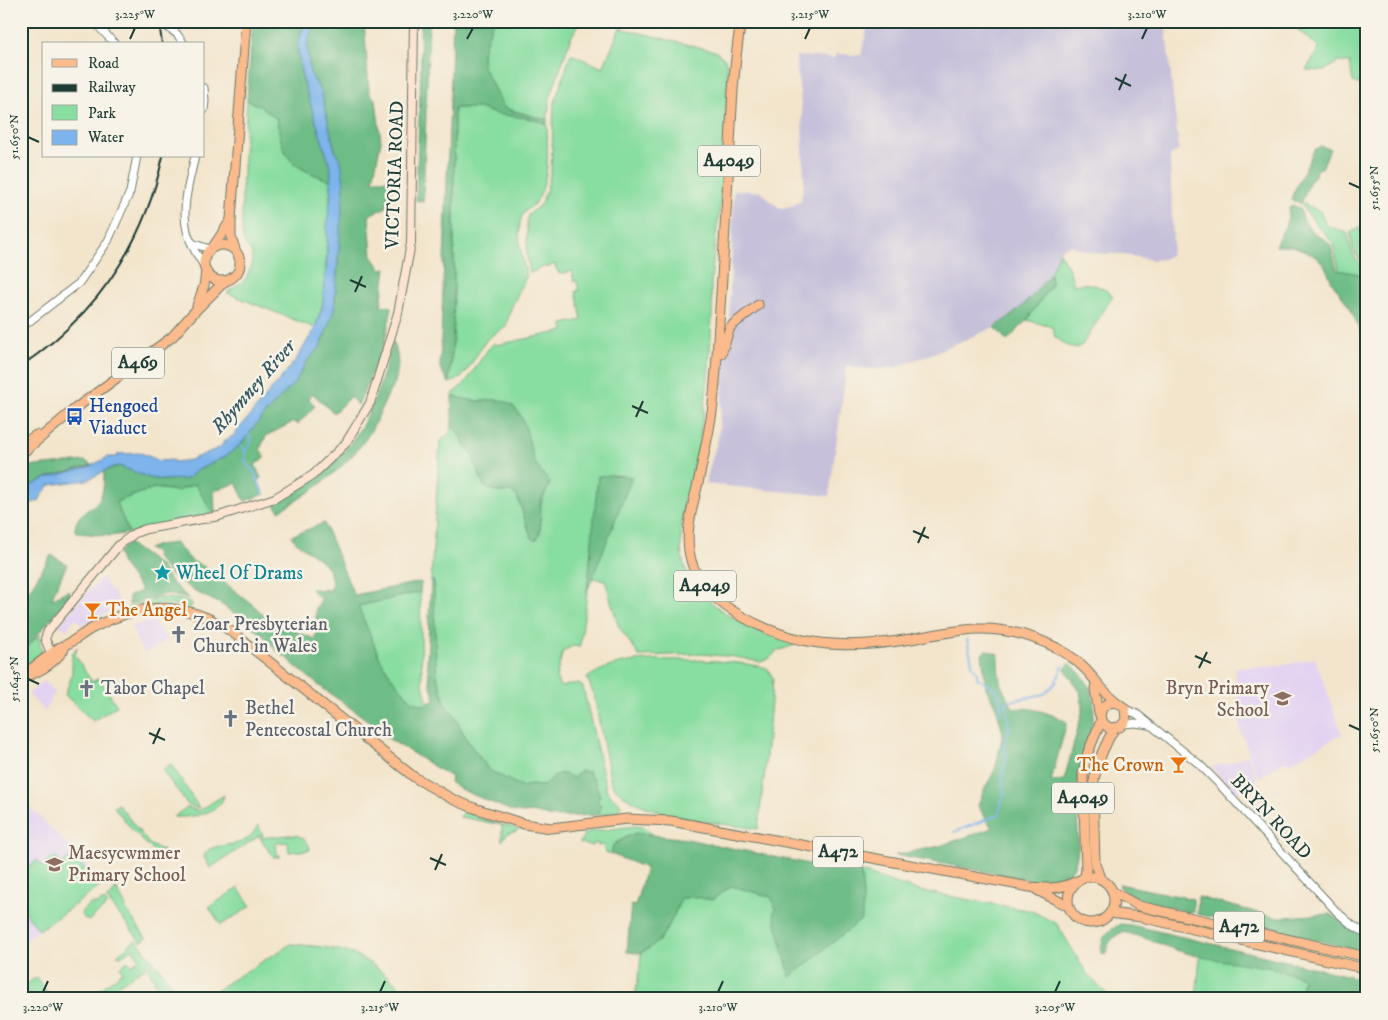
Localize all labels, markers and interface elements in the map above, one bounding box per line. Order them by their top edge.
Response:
text: 3.225°W [115,7,156,22]
text: 3.220°W [453,7,494,22]
text: 3.215°W [791,7,830,22]
text: 3.210°W [1128,7,1167,22]
legend [42,42,205,158]
text: Road [88,54,120,73]
text: Railway [88,78,136,97]
street label: VICTORIA ROAD [381,100,409,251]
text: Park [88,104,117,123]
text: 51.650°N [7,114,22,160]
text: Water [87,128,124,147]
road number: A4049 [698,146,760,177]
text: 51.655°N [1367,165,1382,211]
water label: Rhymney River [206,333,303,440]
road number: A469 [112,348,164,378]
place label: Hengoed Viaduct [88,395,159,440]
bus stop icon: Hengoed Viaduct [65,407,85,427]
place label: Wheel Of Drams [175,562,303,585]
place icon: Wheel Of Drams [152,563,172,583]
road number: A4049 [674,570,736,602]
place label: The Angel [106,599,187,622]
bar icon: The Angel [82,600,102,620]
place label: Zoar Presbyterian Church in Wales [193,613,328,658]
church icon: Zoar Presbyterian Church in Wales [169,625,189,645]
text: 51.645°N [7,656,22,702]
place label: Tabor Chapel [101,677,205,700]
place label: Bryn Primary School [1166,677,1270,722]
church icon: Tabor Chapel [77,678,97,698]
school or university icon: Bryn Primary School [1273,689,1293,709]
place label: Bethel Pentecostal Church [245,697,392,742]
text: 51.650°N [1367,707,1382,753]
church icon: Bethel Pentecostal Church [221,709,241,729]
place label: The Crown [1077,754,1164,777]
bar icon: The Crown [1168,755,1188,775]
street label: BRYN ROAD [1226,770,1316,864]
road number: A4049 [1052,782,1114,814]
road number: A472 [813,836,863,868]
place label: Maesycwmmer Primary School [68,842,186,887]
school or university icon: Maesycwmmer Primary School [44,854,64,874]
road number: A472 [1214,912,1264,942]
text: 3.220°W [23,1000,64,1015]
text: 3.215°W [361,1000,400,1015]
text: 3.210°W [699,1000,738,1015]
text: 3.205°W [1035,1000,1076,1015]

